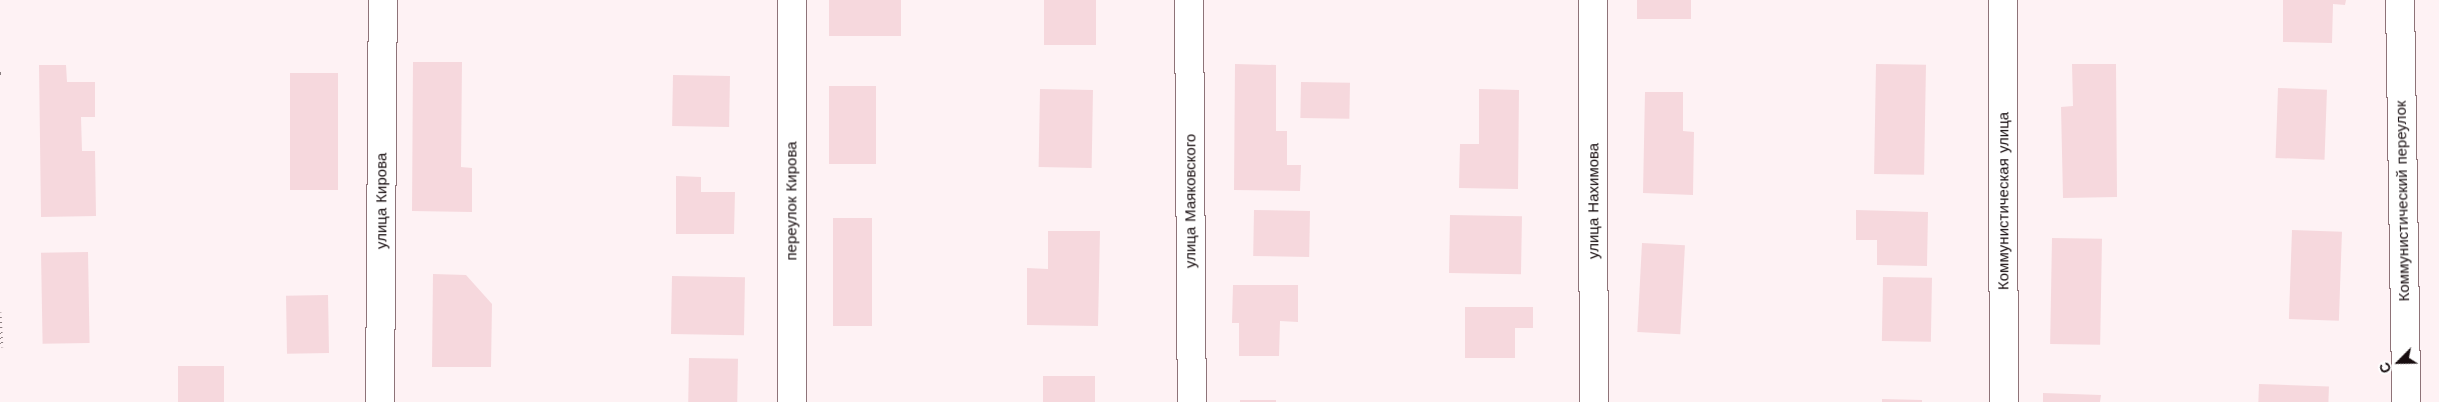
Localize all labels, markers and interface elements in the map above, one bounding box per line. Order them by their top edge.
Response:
street label: Коммунистический переулок [2392,100,2414,302]
street label: Коммунистическая улица [1995,112,2013,290]
street label: улица Маяковского [1182,134,1200,268]
street label: переулок Кирова [783,141,801,261]
street label: улица Нахимова [1585,143,1603,259]
street label: улица Кирова [373,153,391,249]
north arrow [2374,337,2424,387]
text: С [2376,360,2395,376]

